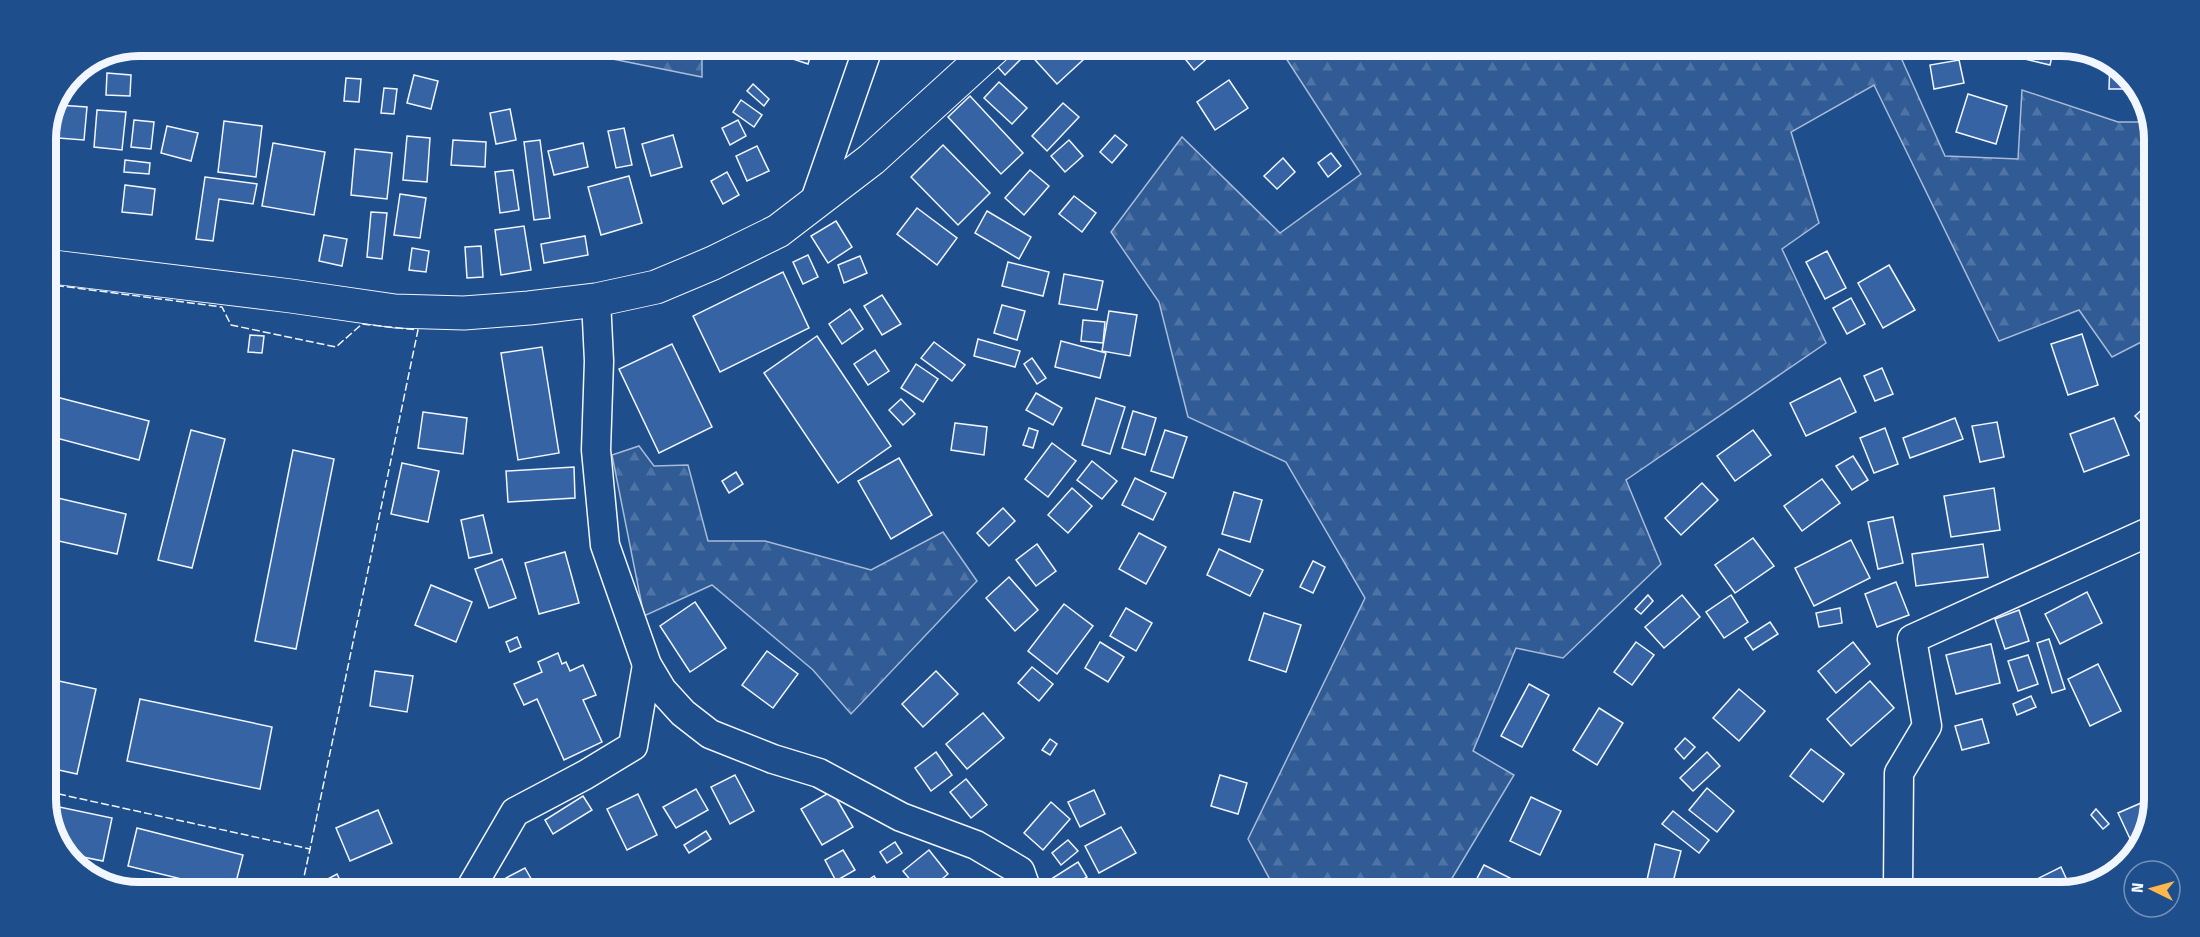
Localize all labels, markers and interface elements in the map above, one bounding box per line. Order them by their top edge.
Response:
north arrow [2122,859,2182,919]
text: N [2128,882,2147,893]

